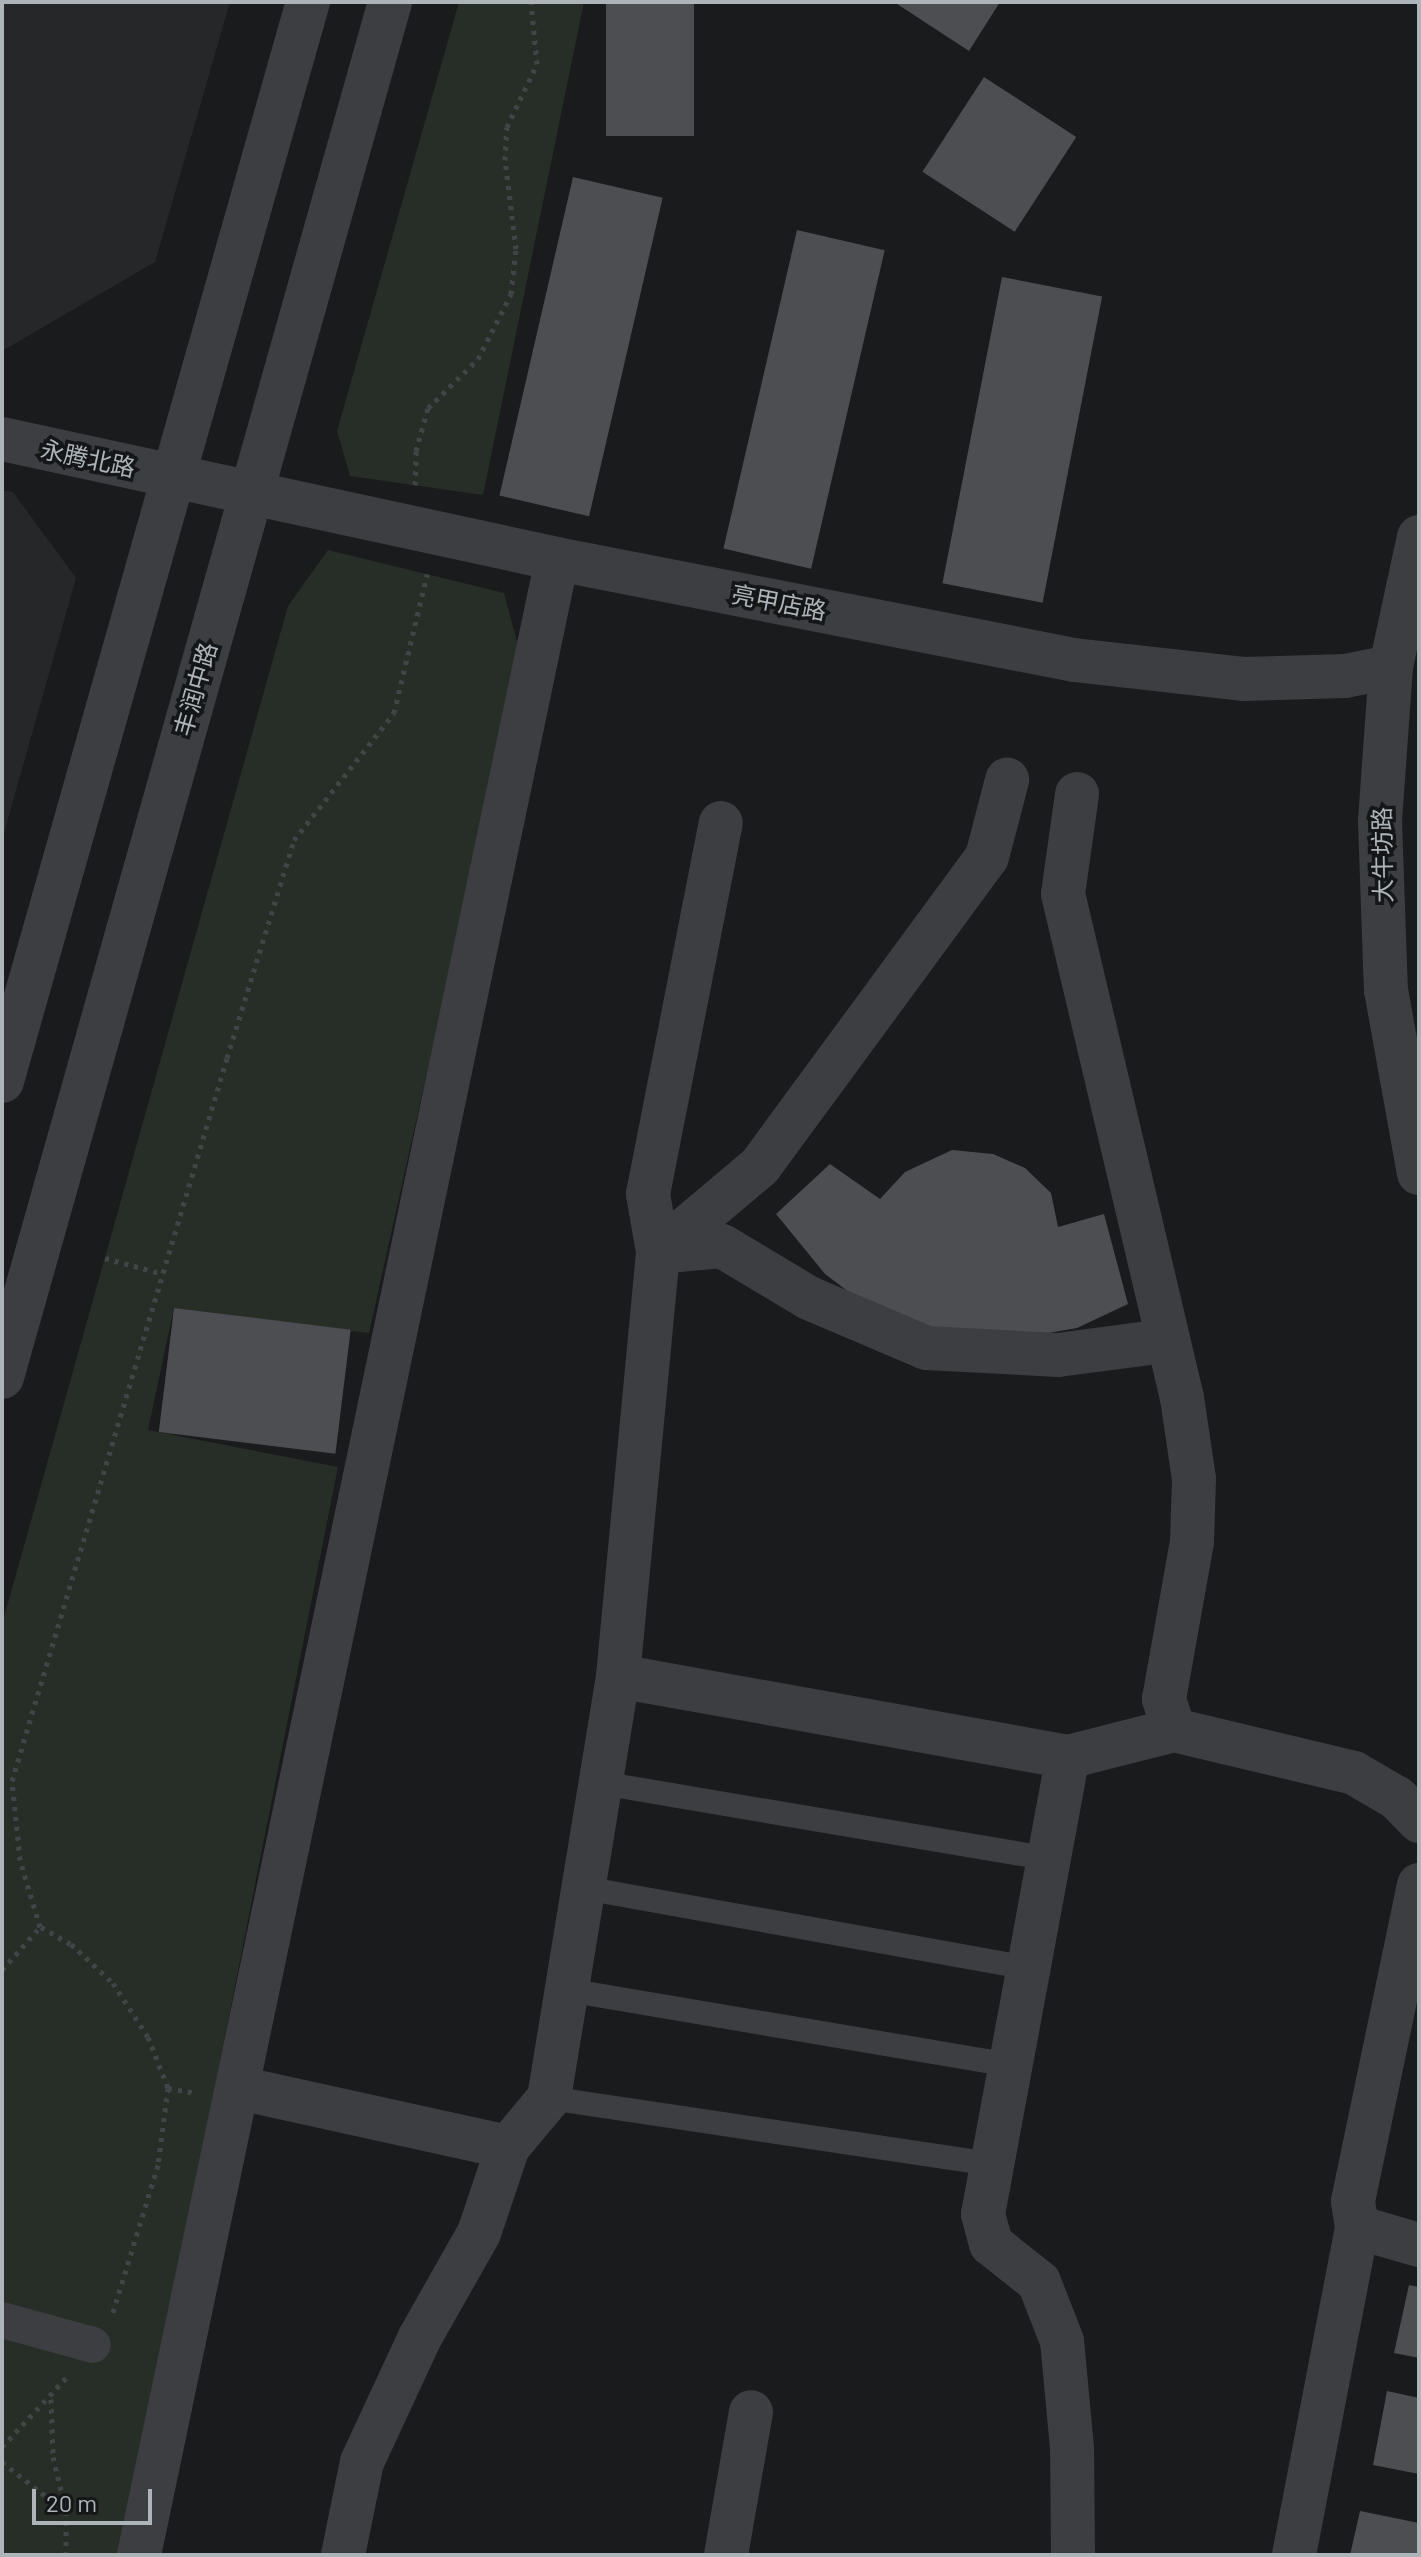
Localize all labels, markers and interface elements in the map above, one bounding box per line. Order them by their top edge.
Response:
street label: 永腾北路 [38,434,138,482]
street label: 亮甲店路 [729,579,829,625]
street label: 丰润中路 [168,639,222,739]
street label: 大牛坊路 [1367,807,1397,903]
scale bar [36,2473,156,2523]
text: 20 m [46,2488,97,2517]

